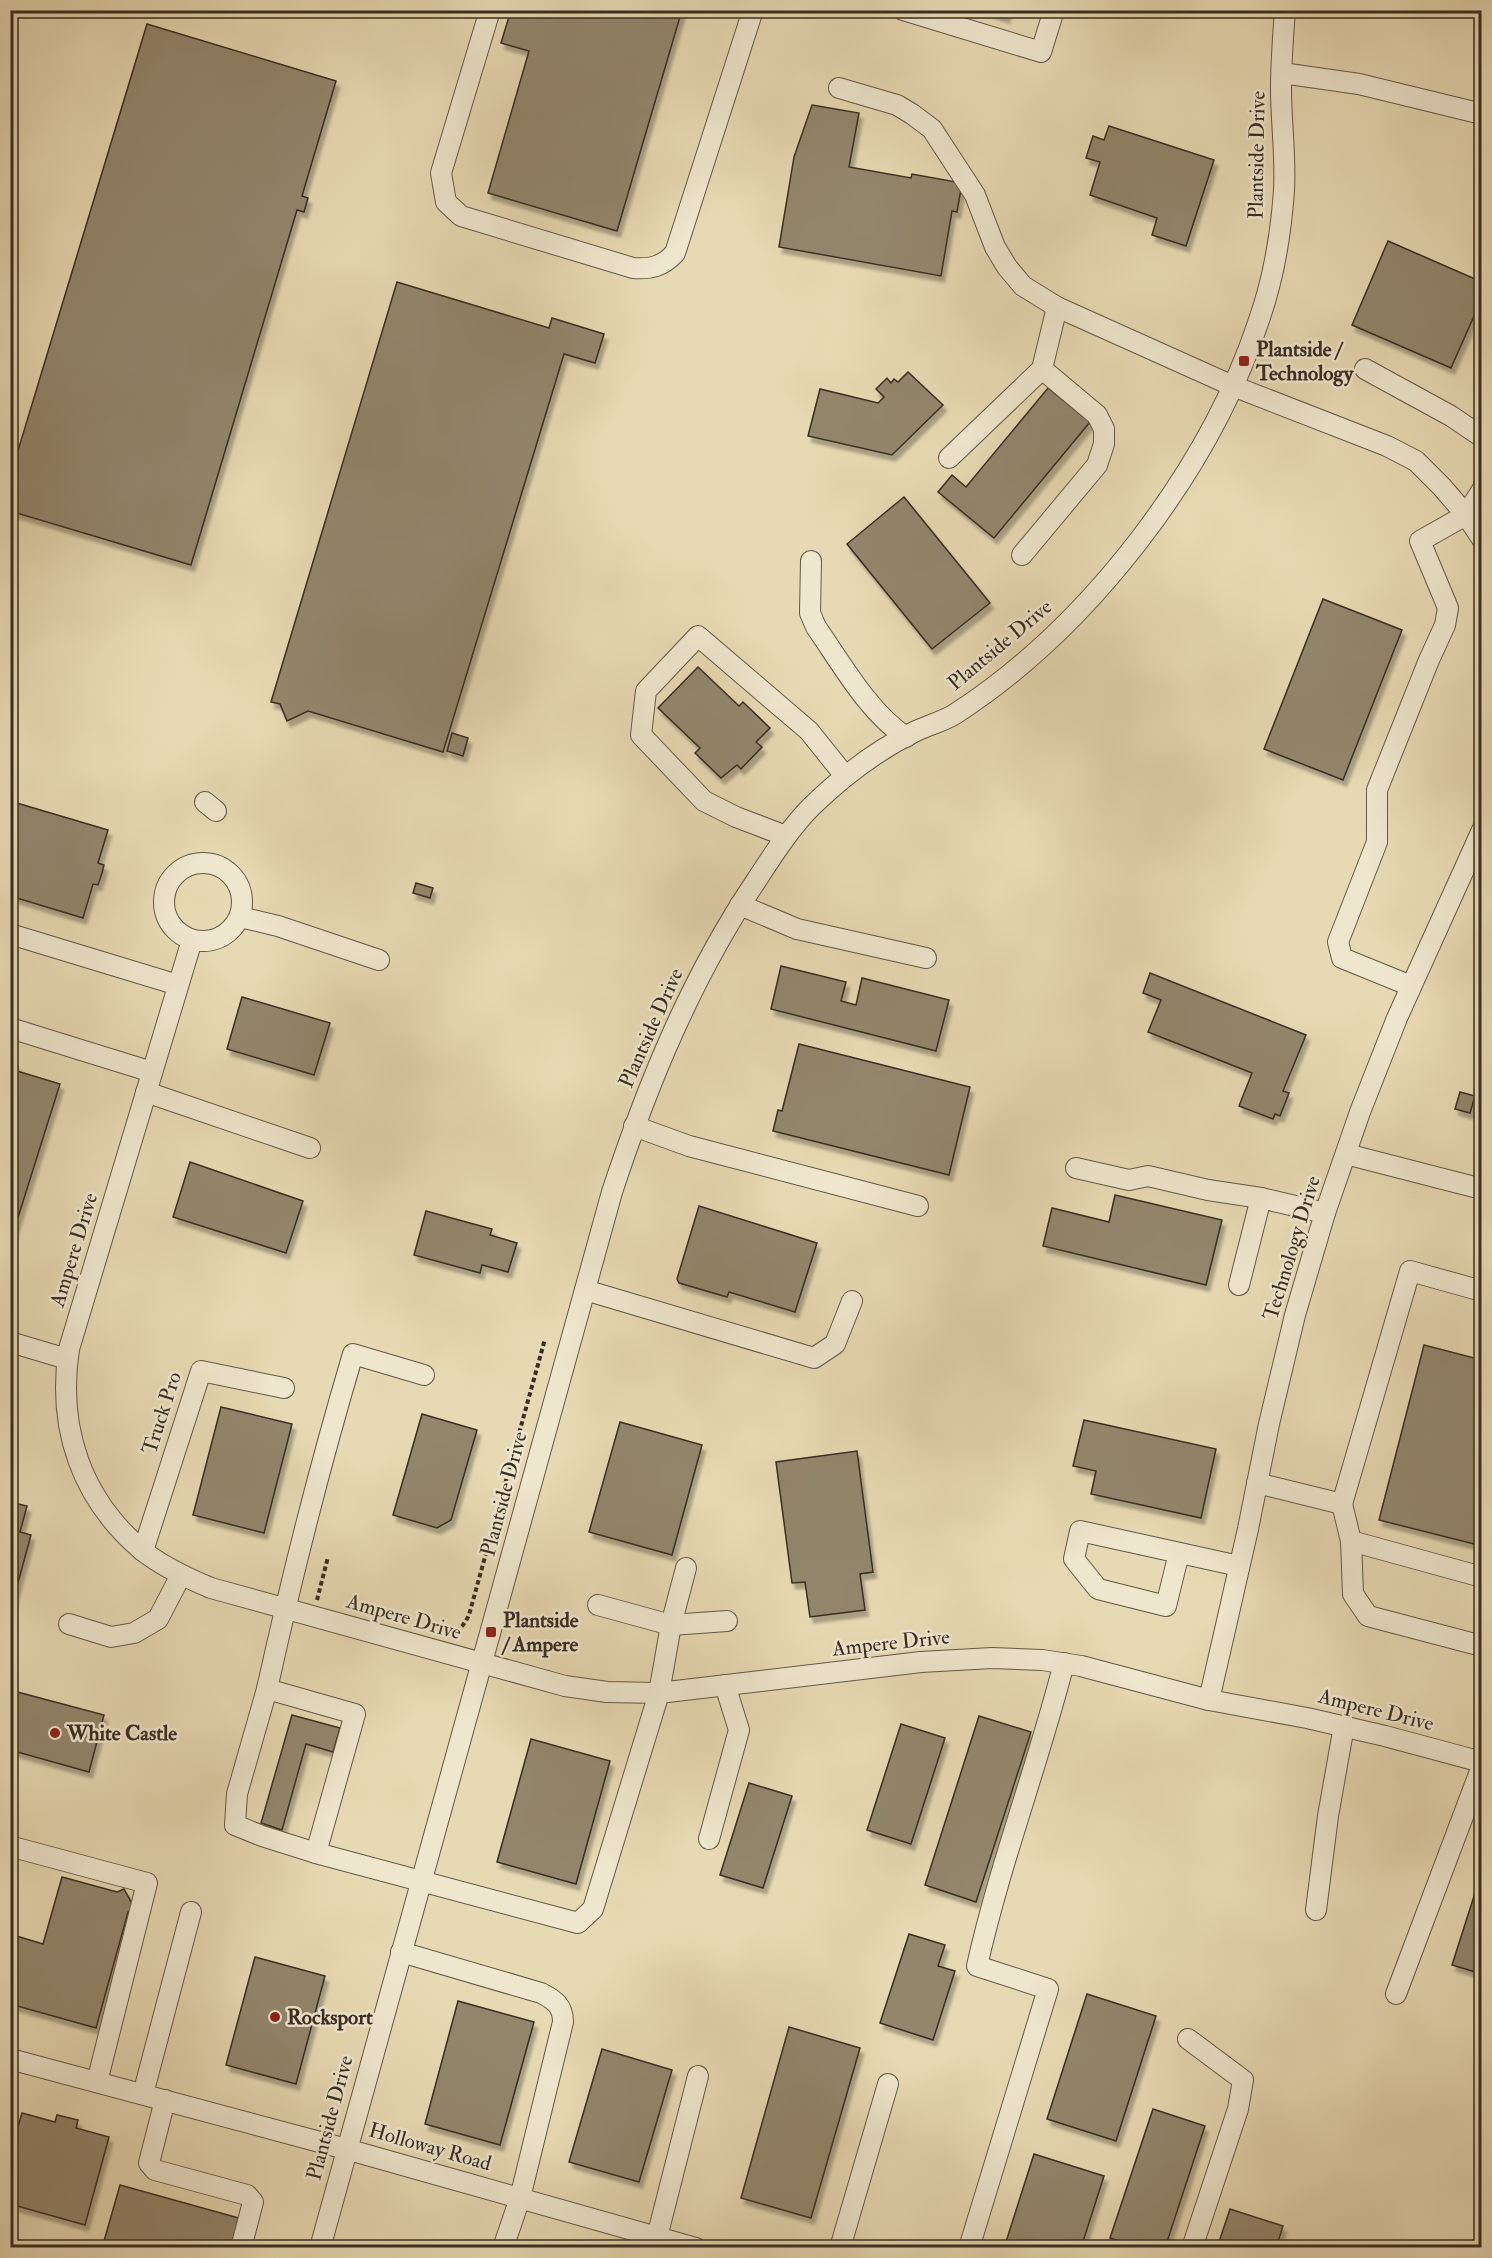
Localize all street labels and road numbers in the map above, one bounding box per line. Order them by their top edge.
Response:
street label: Plantside Drive [1242,91,1272,219]
street label: Plantside Drive [942,593,1058,697]
street label: Plantside Drive [613,964,689,1092]
street label: Technology Drive [1257,1172,1327,1323]
street label: Ampere Drive [44,1189,104,1311]
street label: Truck Pro [136,1368,188,1458]
street label: Plantside Drive [474,1428,534,1559]
street label: Ampere Drive [343,1587,465,1646]
street label: Ampere Drive [830,1623,951,1663]
street label: Ampere Drive [1315,1682,1437,1737]
street label: Plantside Drive [300,2052,360,2183]
street label: Holloway Road [365,2117,495,2178]

